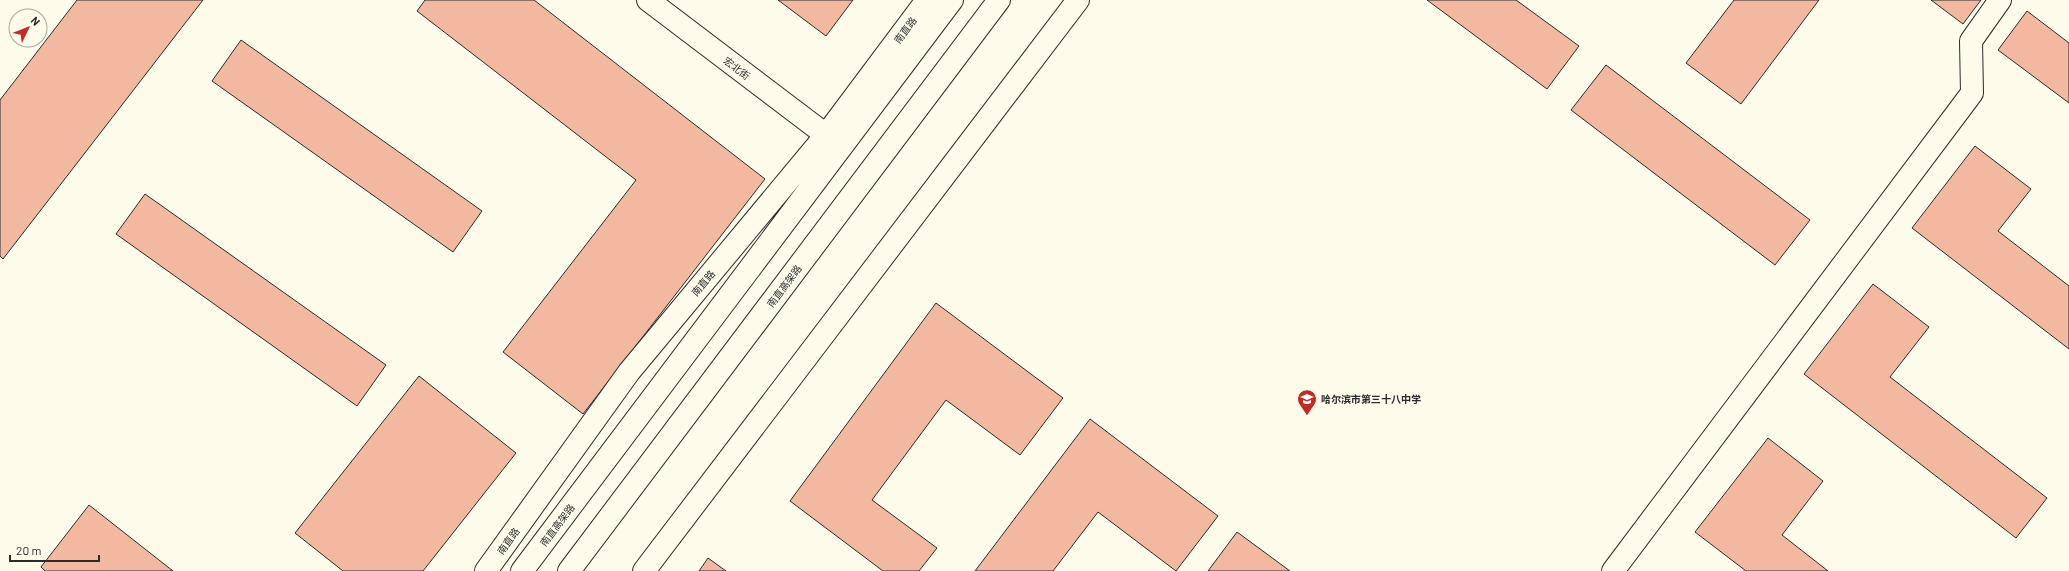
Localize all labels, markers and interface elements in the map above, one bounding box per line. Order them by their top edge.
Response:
north arrow [8,8,48,48]
text: N [28,14,43,28]
street label: 南直路 [891,14,919,46]
street label: 宏北街 [721,54,753,82]
street label: 南直高架路 [764,262,804,310]
street label: 南直路 [689,268,717,298]
school or university icon: 哈尔滨市第三十八中学 [1296,388,1318,416]
place label: 哈尔滨市第三十八中学 [1321,393,1421,405]
street label: 南直高架路 [537,501,577,549]
street label: 南直路 [494,525,522,557]
scale bar [10,537,99,563]
text: 20 m [16,543,42,557]

